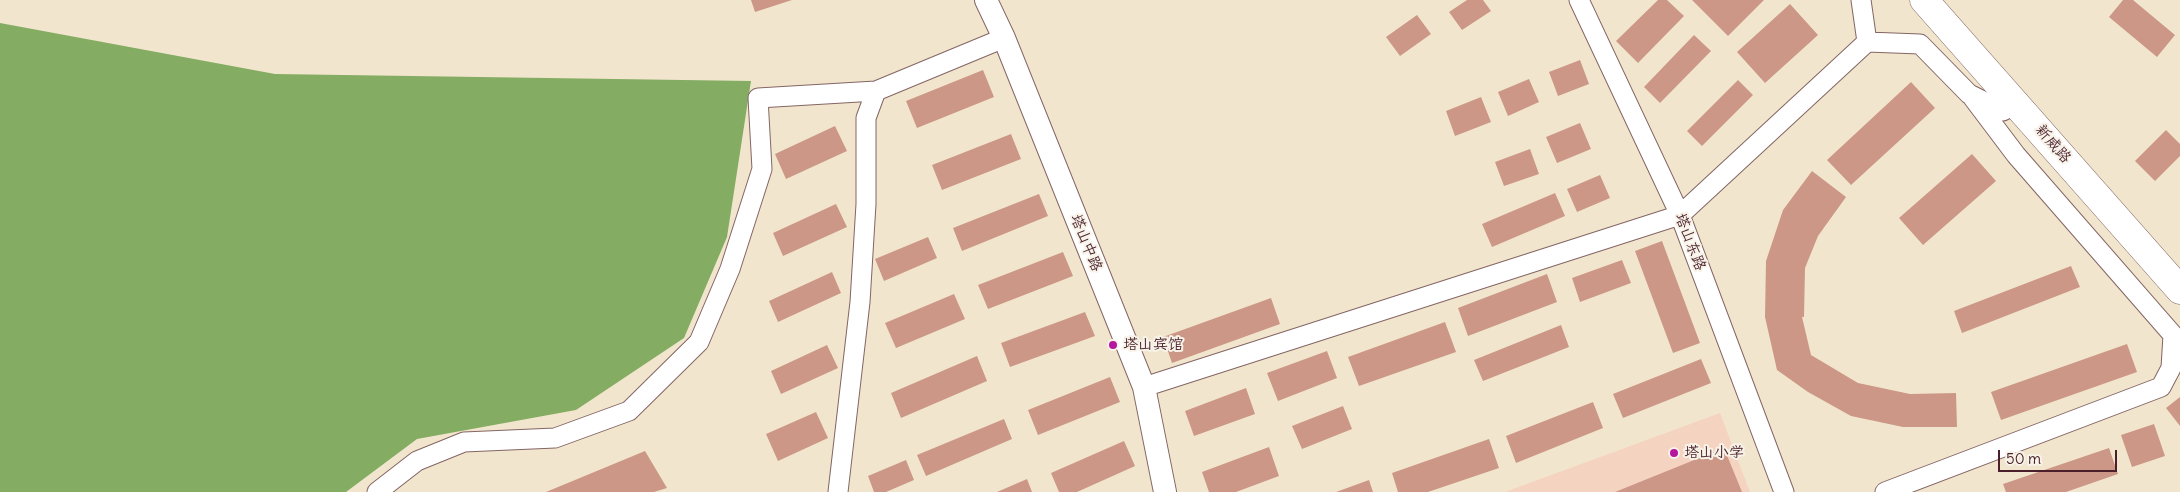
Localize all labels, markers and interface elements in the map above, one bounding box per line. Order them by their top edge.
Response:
street label: 新威路 [2031,121,2075,167]
street label: 塔山东路 [1671,211,1709,273]
street label: 塔山中路 [1066,212,1106,274]
place label: 塔山宾馆 [1123,336,1183,354]
marker: 塔山宾馆 [1107,339,1119,351]
scale bar [2000,440,2119,472]
place label: 塔山小学 [1684,444,1744,462]
marker: 塔山小学 [1668,447,1680,459]
text: 50 m [2006,449,2041,468]

